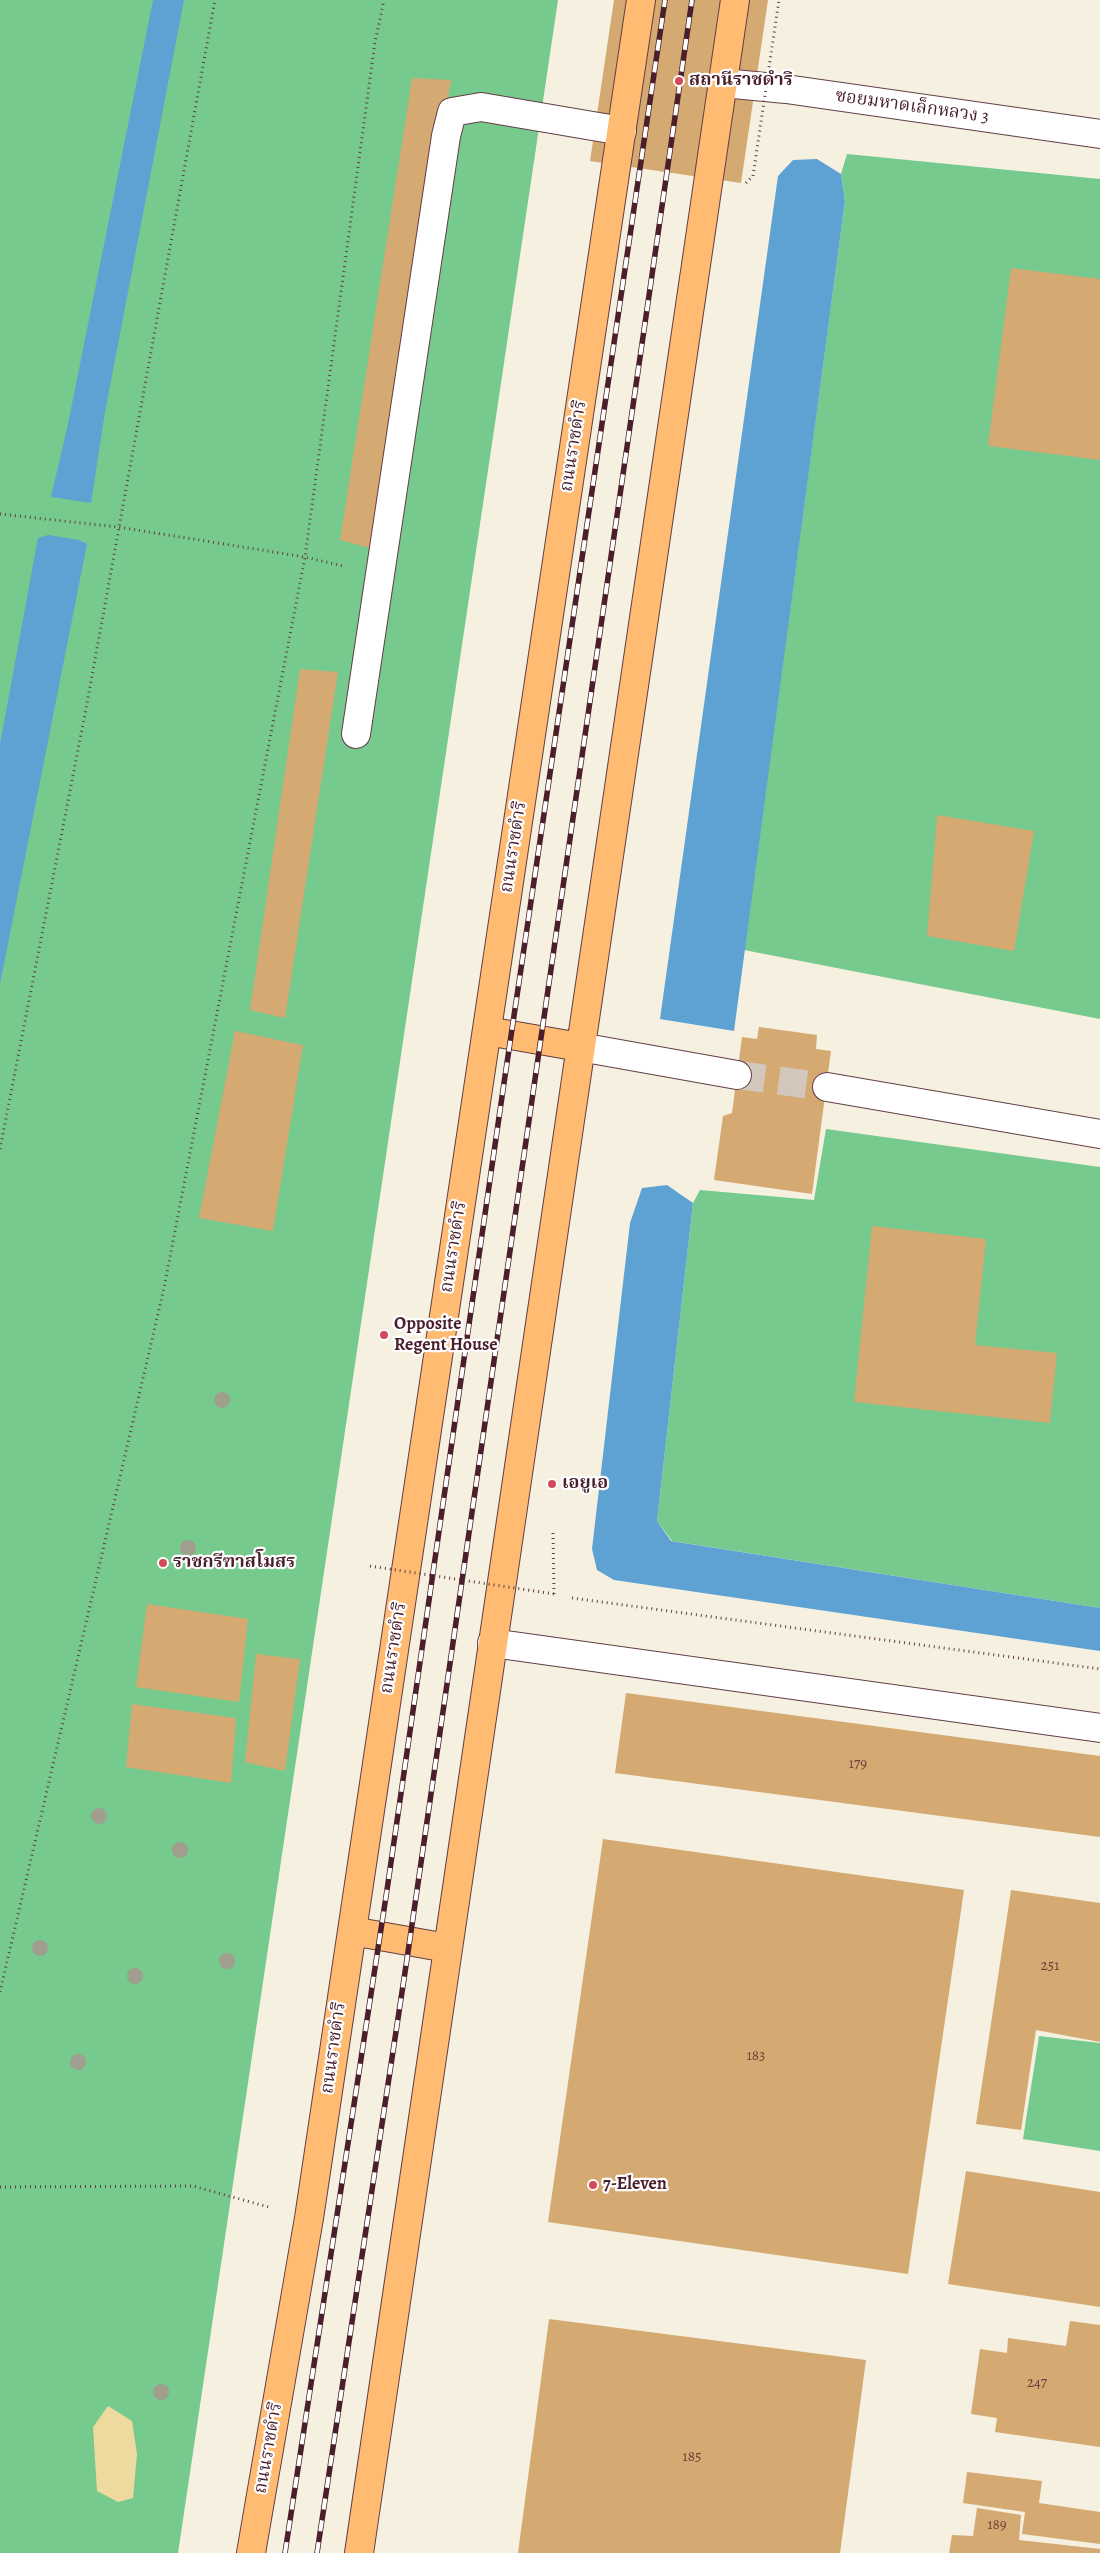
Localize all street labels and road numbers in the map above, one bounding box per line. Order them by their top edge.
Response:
street label: ซอยมหาดเล็กหลวง 3 [834,86,990,128]
street label: ถนนราชดำริ [556,399,592,493]
street label: ถนนราชดำริ [496,800,532,894]
street label: ถนนราชดำริ [436,1200,472,1294]
street label: ถนนราชดำริ [376,1601,412,1695]
street label: ถนนราชดำริ [317,2001,351,2095]
street label: ถนนราชดำริ [250,2401,288,2495]

